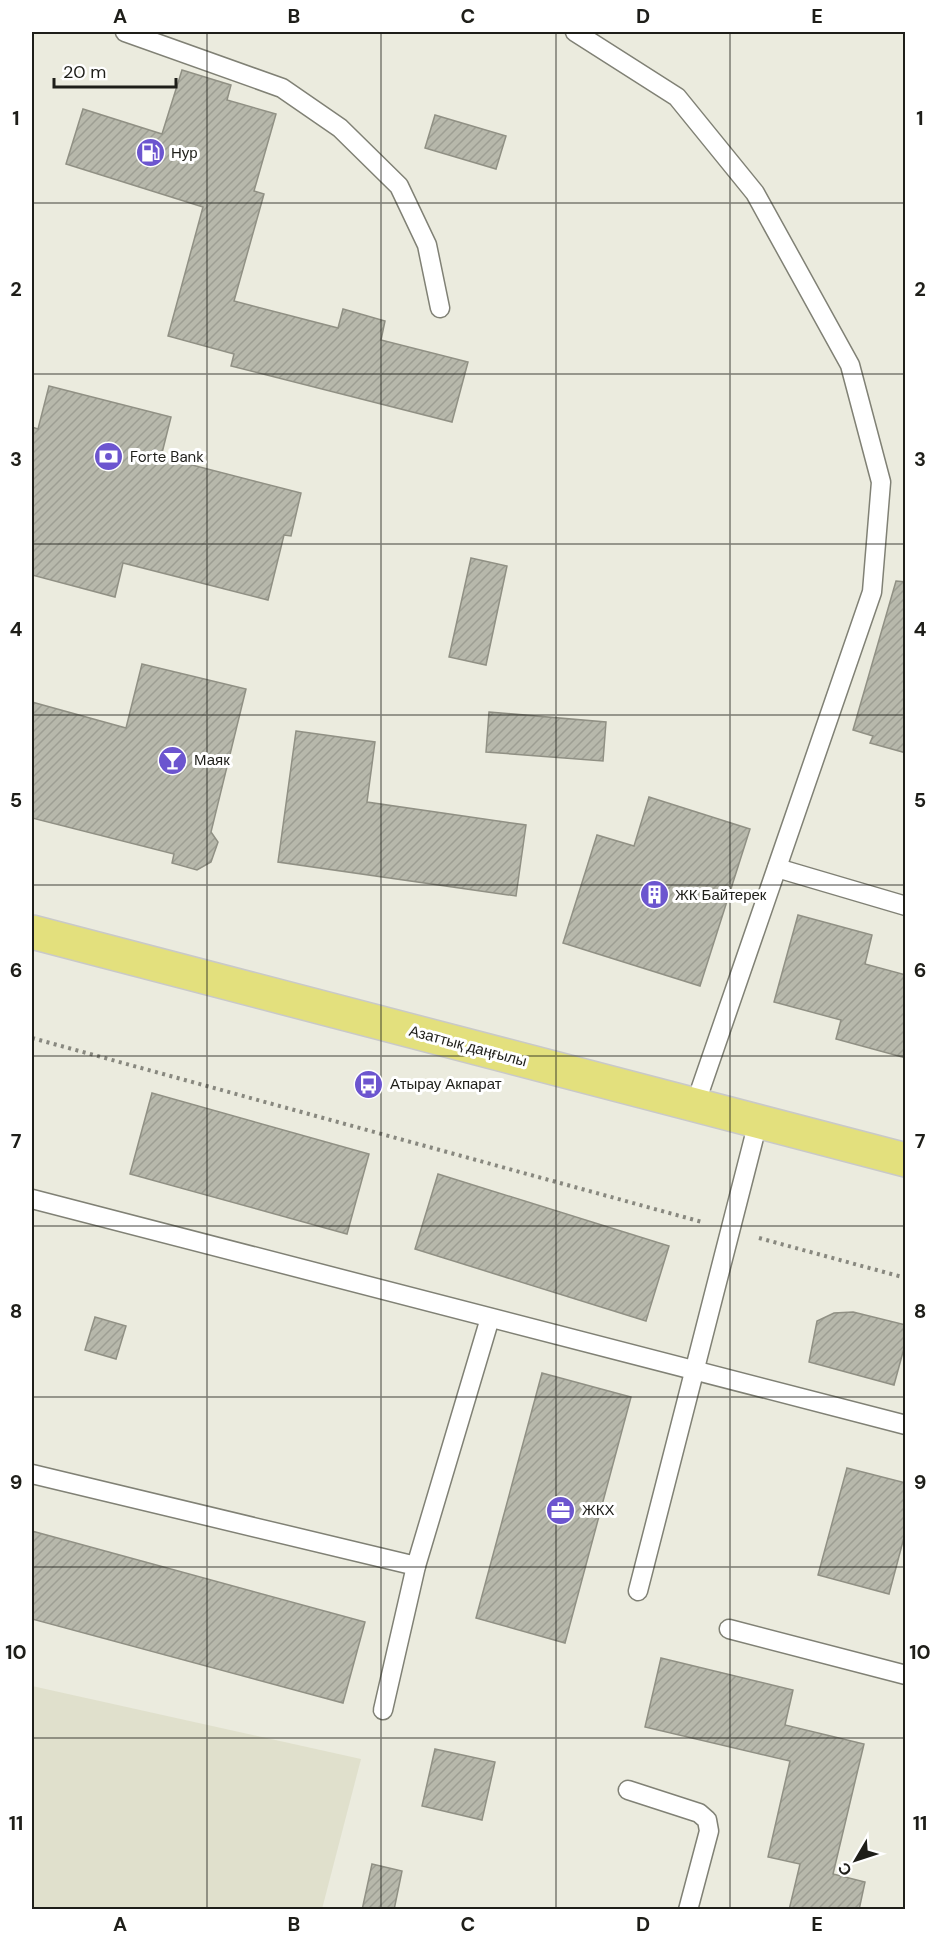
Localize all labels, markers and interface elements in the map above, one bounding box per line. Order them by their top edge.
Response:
text: A [113,3,127,29]
text: B [288,3,300,29]
text: C [461,3,475,29]
text: D [636,3,650,29]
text: E [811,3,823,29]
scale bar [54,51,176,89]
text: 20 m [63,60,106,84]
text: 1 [12,105,20,131]
text: 1 [916,105,924,131]
fuel station icon: Нур [134,137,166,169]
place label: Нур [171,143,198,163]
text: 2 [10,276,22,302]
text: 2 [914,276,926,302]
bank icon: Forte Bank [93,441,125,473]
text: 3 [10,446,22,472]
text: 3 [914,446,926,472]
place label: Forte Bank [130,447,204,467]
text: 4 [10,616,23,642]
text: 4 [914,616,927,642]
bar icon: Маяк [157,744,189,776]
place label: Маяк [194,750,230,770]
text: 5 [10,787,22,813]
text: 5 [914,787,926,813]
building icon: ЖК Байтерек [638,879,670,911]
place label: ЖК Байтерек [675,885,767,905]
text: 6 [10,957,22,983]
text: 6 [914,957,926,983]
street label: Азаттық даңғылы [407,1021,529,1071]
bus stop icon: Атырау Акпарат [353,1068,385,1100]
place label: Атырау Акпарат [390,1074,502,1094]
text: 7 [11,1128,22,1154]
text: 7 [915,1128,926,1154]
text: 8 [10,1298,22,1324]
text: 8 [914,1298,926,1324]
text: 9 [10,1469,22,1495]
text: 9 [914,1469,926,1495]
office icon: ЖКХ [545,1494,577,1526]
place label: ЖКХ [582,1500,615,1520]
text: 10 [5,1639,27,1665]
text: 10 [909,1639,931,1665]
text: 11 [9,1810,23,1836]
text: 11 [913,1810,927,1836]
north arrow [826,1830,886,1890]
text: С [833,1858,857,1880]
text: A [113,1911,127,1937]
text: B [288,1911,300,1937]
text: C [461,1911,475,1937]
text: D [636,1911,650,1937]
text: E [811,1911,823,1937]

